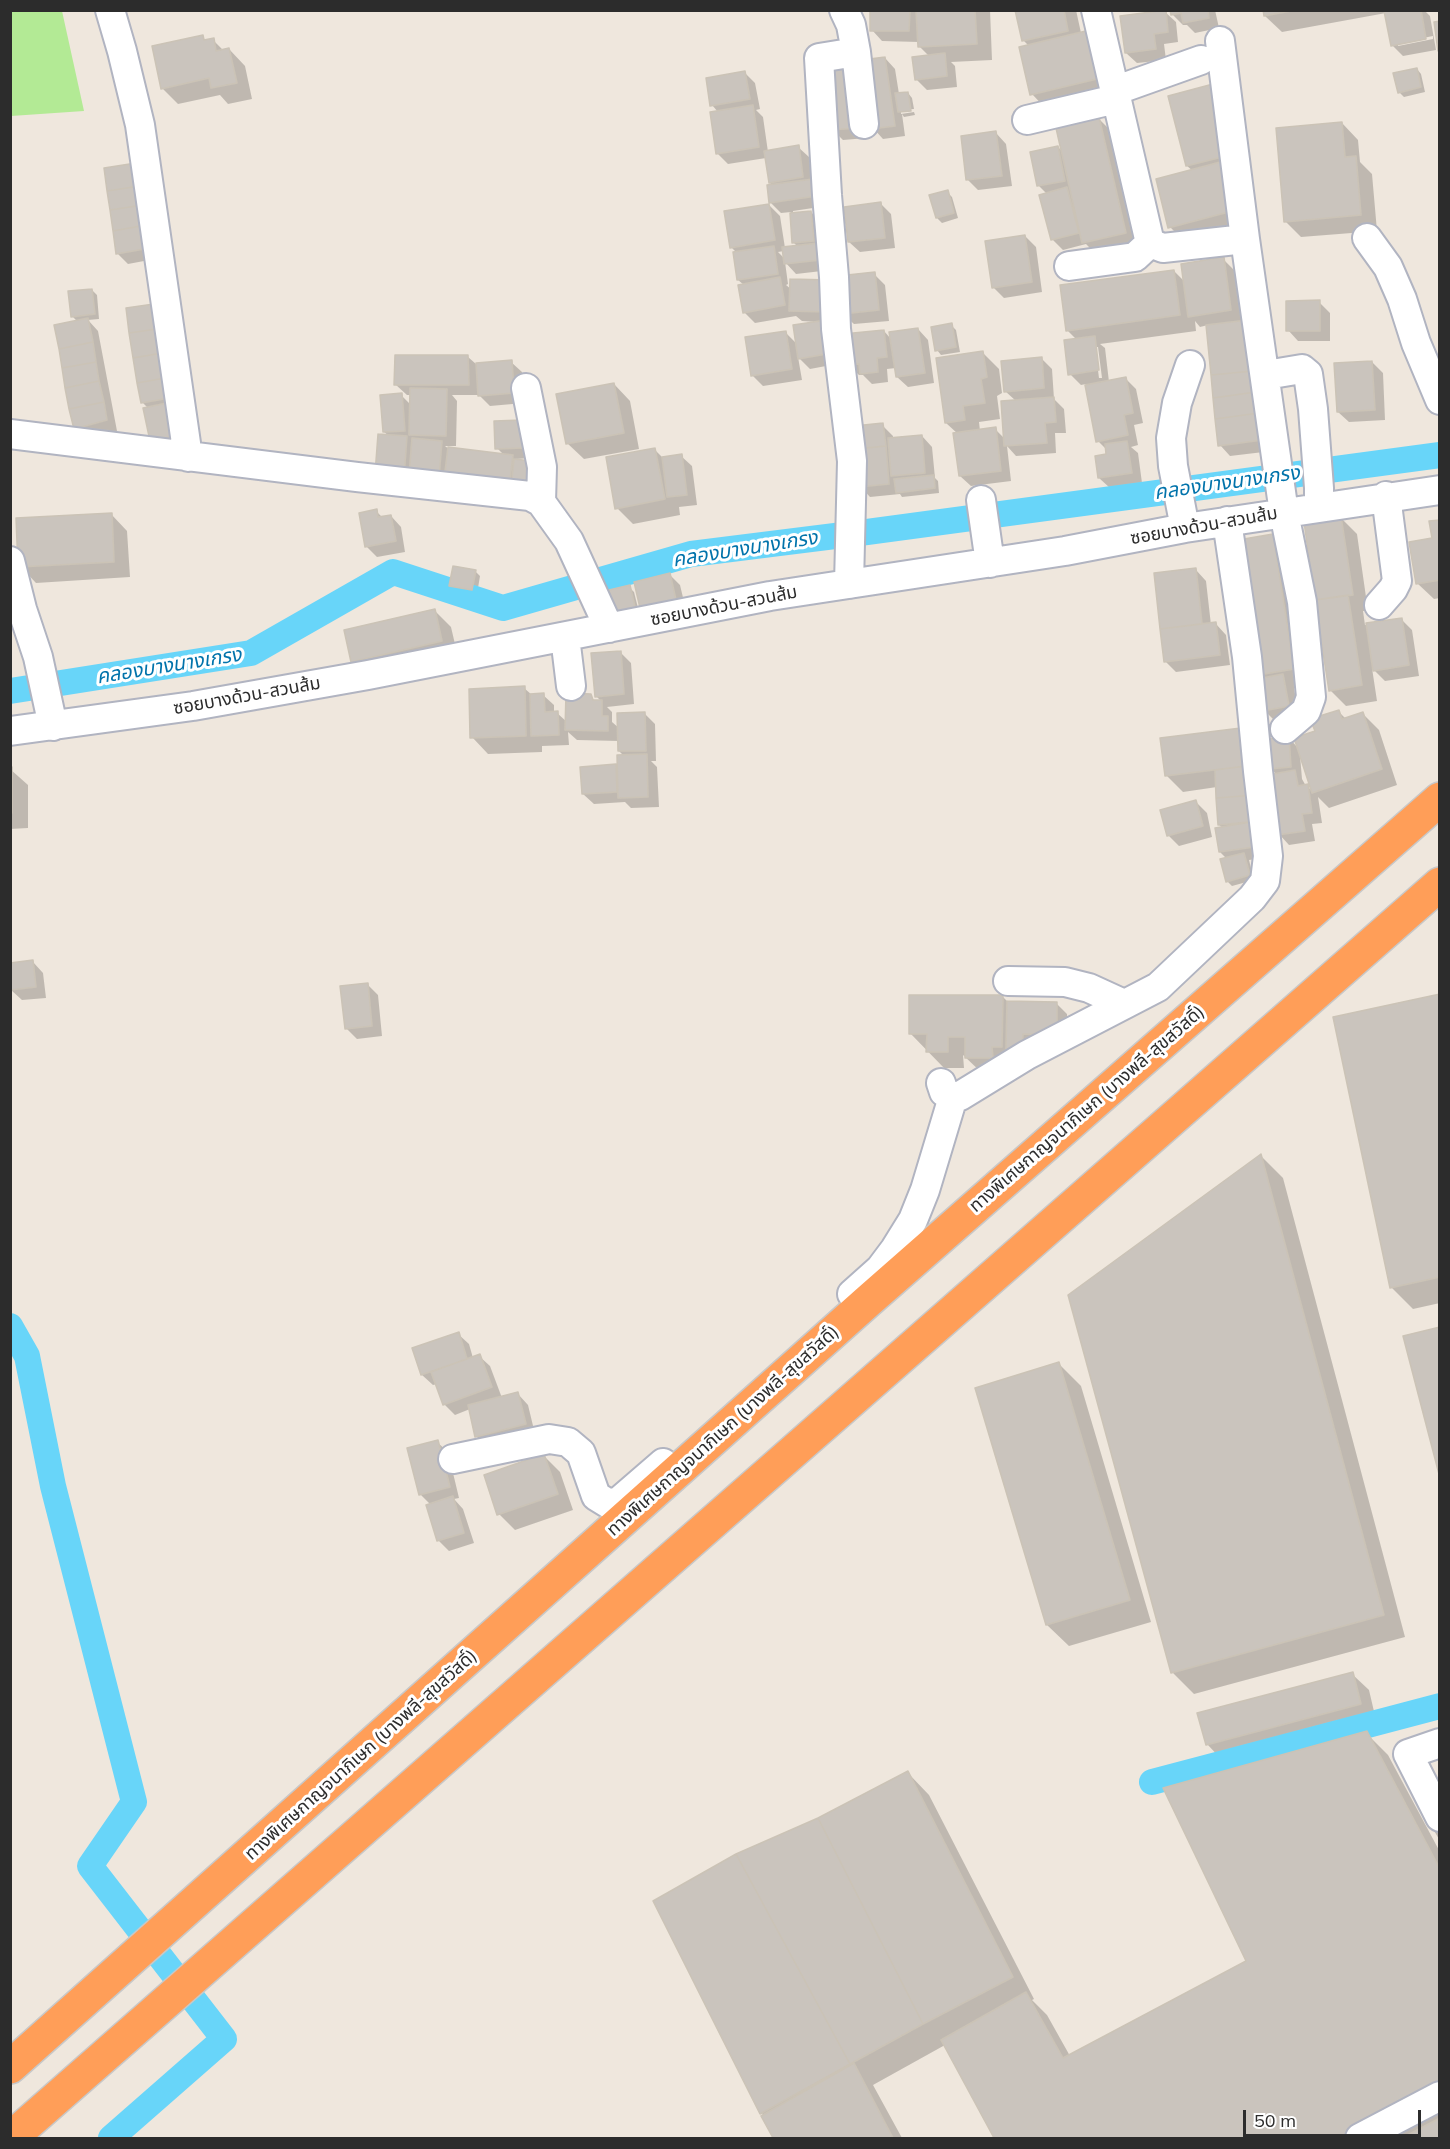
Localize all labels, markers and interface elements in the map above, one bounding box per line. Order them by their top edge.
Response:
water label: คลองบางนางเกรง [1153,461,1301,505]
street label: ซอยบางด้วน-สวนส้ม [1129,502,1279,550]
water label: คลองบางนางเกรง [671,526,819,572]
street label: ซอยบางด้วน-สวนส้ม [649,581,799,631]
water label: คลองบางนางเกรง [95,643,243,689]
street label: ซอยบางด้วน-สวนส้ม [172,672,322,720]
street label: ทางพิเศษกาญจนาภิเษก (บางพลี-สุขสวัสดิ์) [965,1001,1209,1217]
street label: ทางพิเศษกาญจนาภิเษก (บางพลี-สุขสวัสดิ์) [603,1321,843,1541]
street label: ทางพิเศษกาญจนาภิเษก (บางพลี-สุขสวัสดิ์) [241,1645,481,1865]
scale bar [1246,2098,1424,2136]
text: 50 m [1254,2109,1296,2132]

